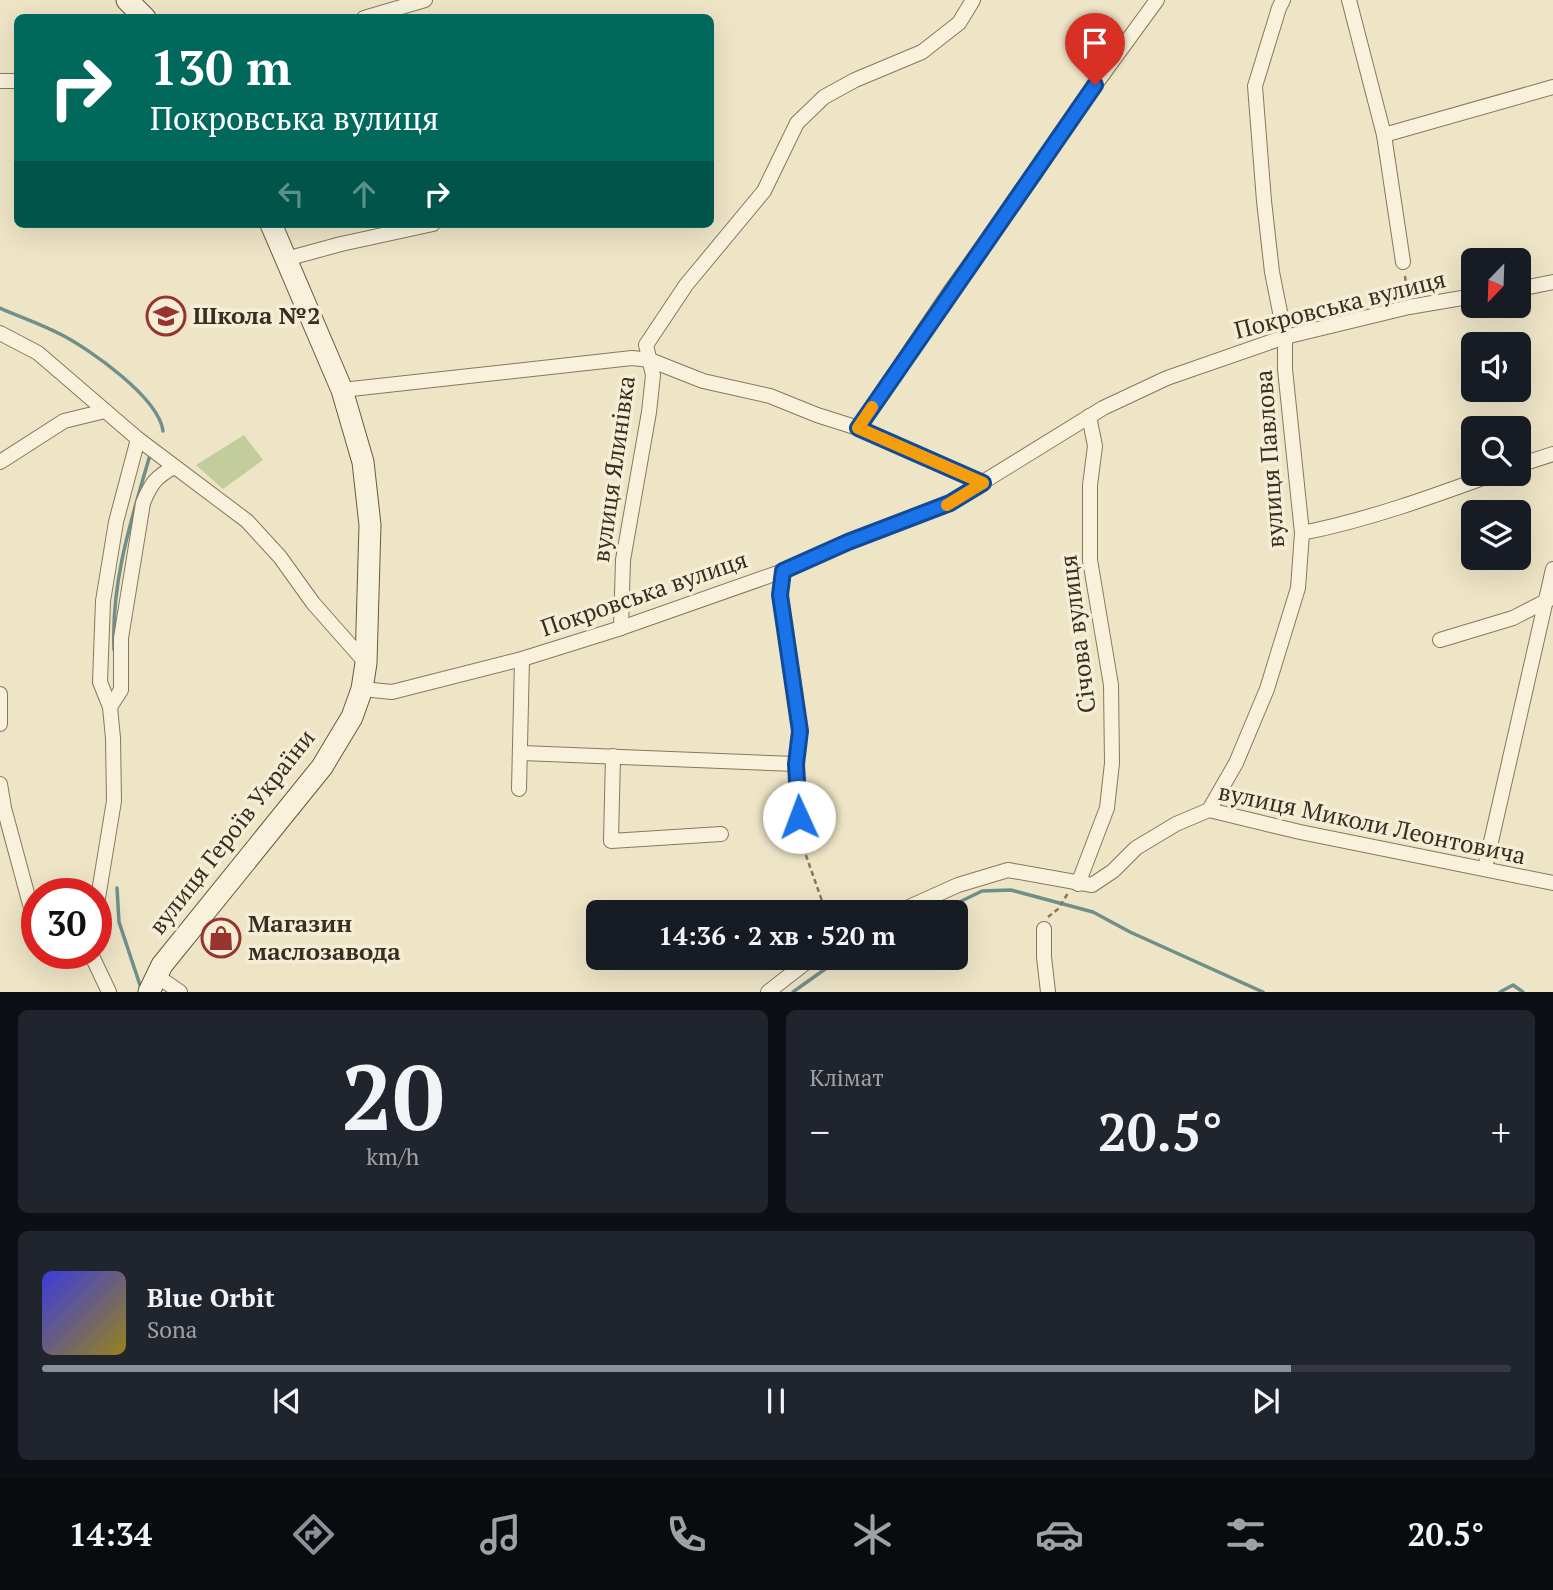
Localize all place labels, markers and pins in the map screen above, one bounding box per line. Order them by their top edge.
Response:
pin [1065,13,1125,85]
school or university icon: Школа №2 [145,295,187,337]
place label: Школа №2 [193,299,321,331]
place label: Магазин маслозавода [248,907,401,967]
shop icon: Магазин маслозавода [200,917,242,959]

